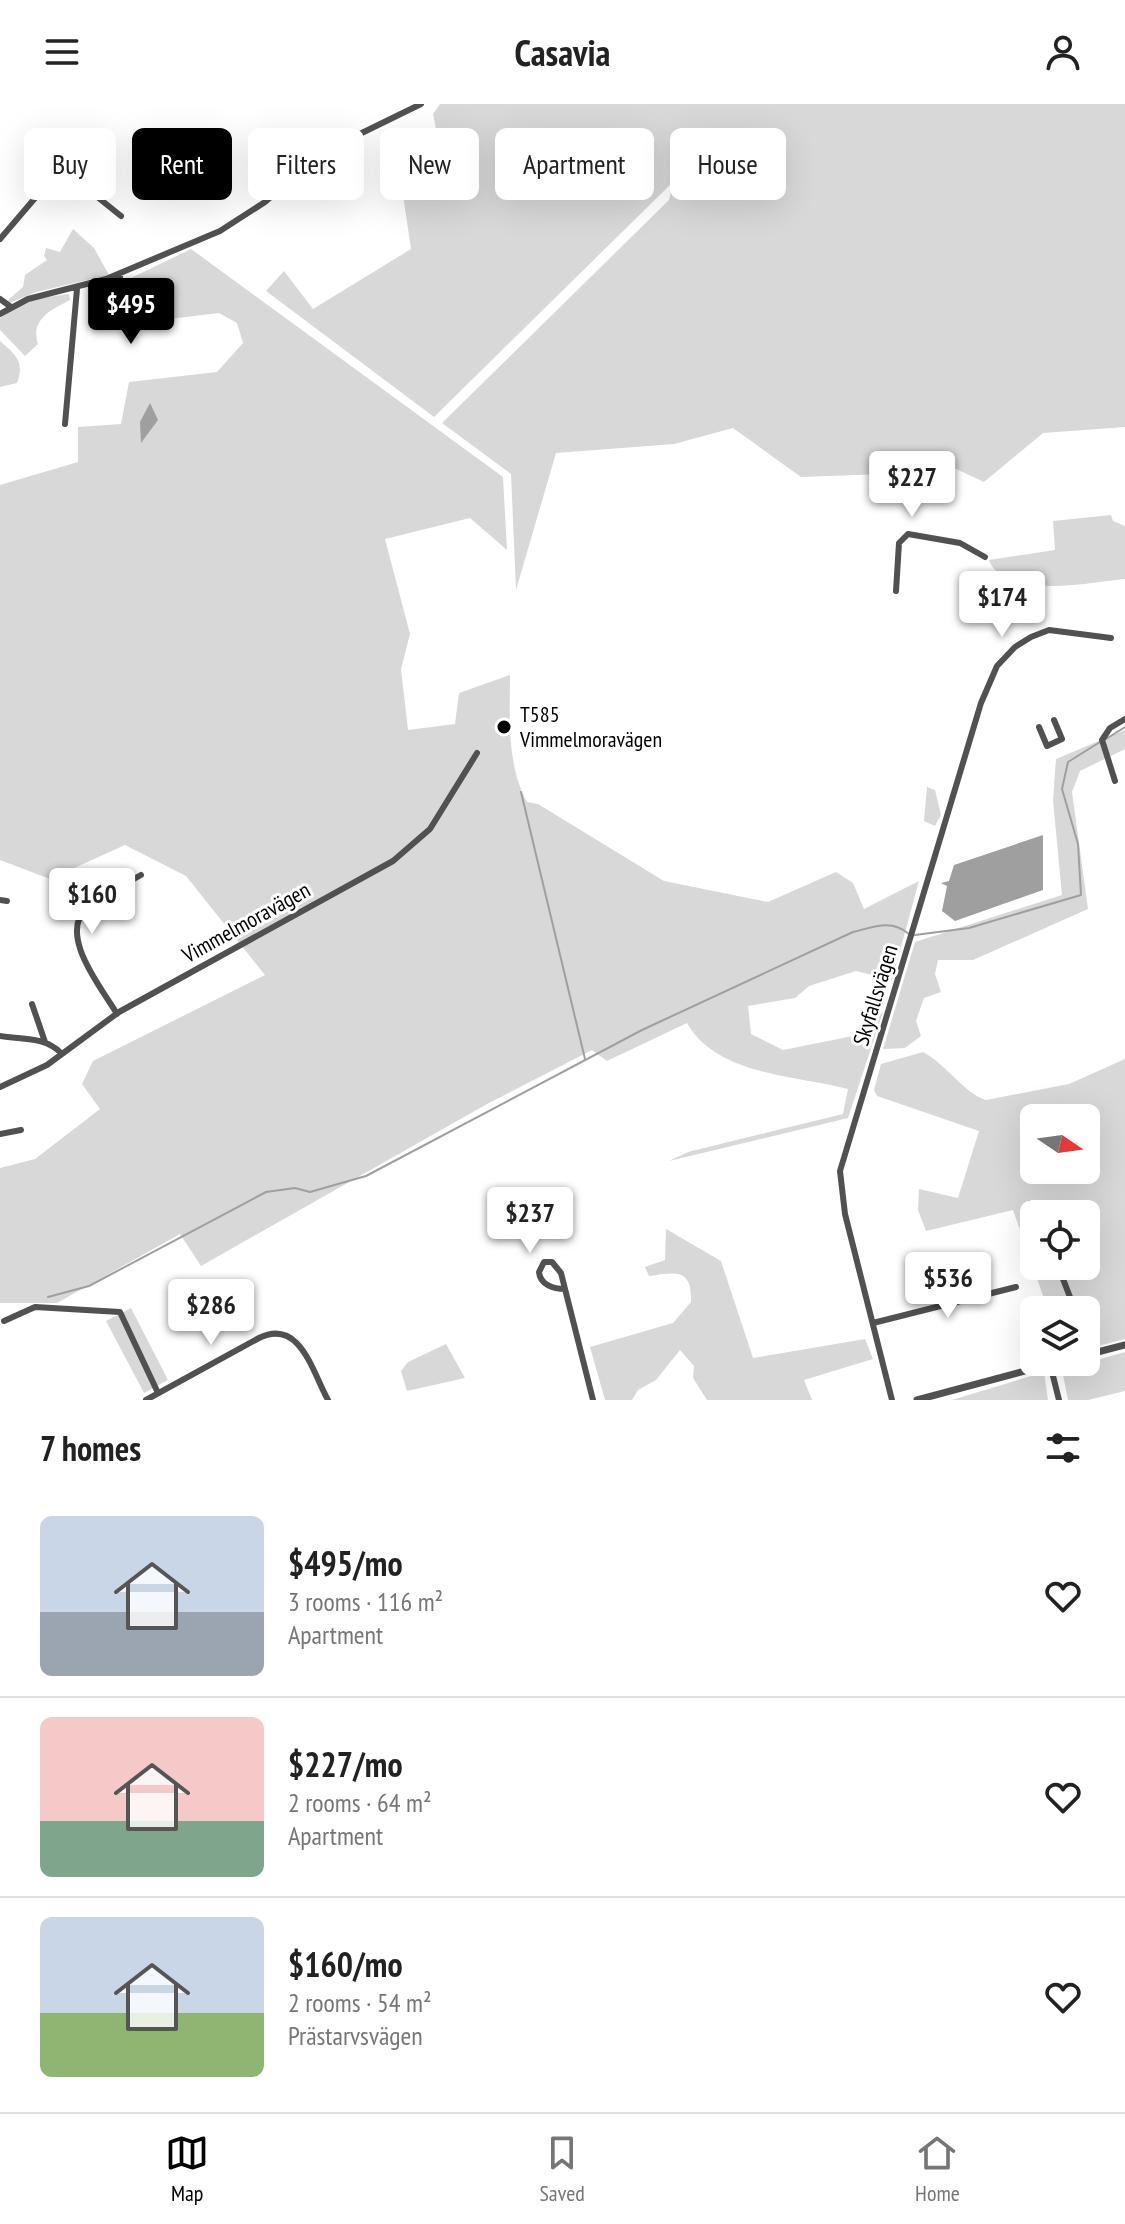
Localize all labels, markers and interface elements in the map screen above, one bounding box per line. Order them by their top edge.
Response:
text: Casavia [515,29,610,76]
icon: menu [40,30,84,74]
icon: person [1041,30,1085,74]
chip: Buy [24,128,116,200]
chip: Rent [132,128,232,200]
chip: Filters [248,128,364,200]
chip: New [380,128,479,200]
chip: Apartment [495,128,654,200]
chip: House [670,128,786,200]
pin: $495 [84,278,178,346]
text: $495 [106,287,156,320]
pin: $227 [865,451,959,519]
text: $227 [887,460,937,493]
pin: $174 [955,571,1049,639]
text: $174 [977,580,1027,613]
place label: T585 Vimmelmoravägen [519,700,662,753]
marker: T585 Vimmelmoravägen [495,718,513,736]
pin: $160 [45,868,139,936]
street label: Vimmelmoravägen [176,875,315,969]
text: $160 [67,877,117,910]
street label: Skyfallsvägen [846,941,904,1049]
north arrow [1020,1104,1100,1184]
map controls [1020,1104,1100,1376]
pin: $237 [483,1187,577,1255]
text: $237 [505,1196,555,1229]
button: locate [1020,1200,1100,1280]
pin: $536 [901,1252,995,1320]
text: $536 [923,1261,973,1294]
pin: $286 [164,1279,258,1347]
text: $286 [186,1288,236,1321]
button: layers [1020,1296,1100,1376]
text: 7 homes [40,1426,141,1470]
icon: filters [1041,1426,1085,1470]
text: $495/mo [288,1541,403,1585]
icon: home [104,1548,200,1644]
icon: heart [1041,1574,1085,1618]
text: 3 rooms · 116 m² [288,1585,443,1618]
text: Apartment [288,1618,383,1651]
text: $227/mo [288,1742,403,1786]
icon: home [104,1749,200,1845]
icon: heart [1041,1775,1085,1819]
text: 2 rooms · 64 m² [288,1786,432,1819]
text: Apartment [288,1819,383,1852]
text: $160/mo [288,1942,403,1986]
icon: home [104,1949,200,2045]
icon: heart [1041,1975,1085,2019]
text: 2 rooms · 54 m² [288,1986,432,2019]
text: Prästarvsvägen [288,2019,423,2052]
tab: Map [165,2131,209,2207]
tab: Saved [539,2131,585,2207]
tab: Home [915,2131,960,2207]

